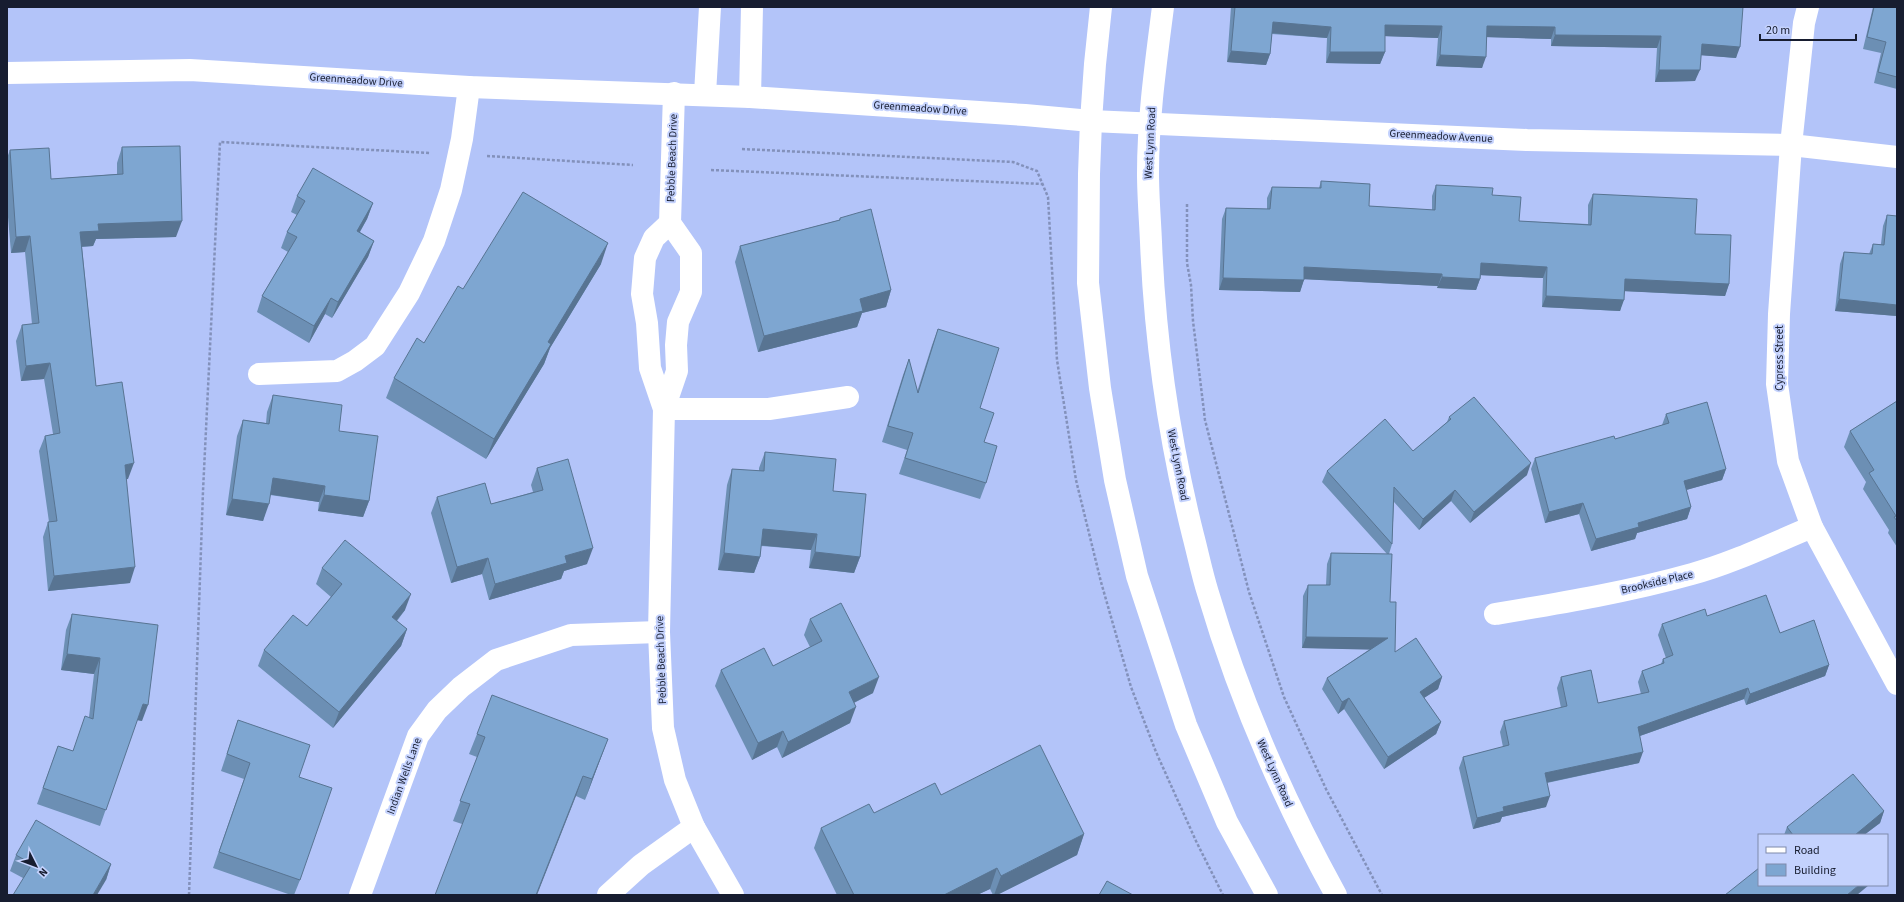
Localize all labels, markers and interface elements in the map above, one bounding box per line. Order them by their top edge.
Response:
scale bar [1760,16,1856,42]
text: 20 m [1766,22,1790,39]
street label: Greenmeadow Drive [309,69,404,91]
street label: Greenmeadow Drive [873,97,968,119]
street label: West Lynn Road [1141,106,1159,180]
street label: Pebble Beach Drive [663,113,681,202]
street label: Greenmeadow Avenue [1389,126,1494,146]
street label: Cypress Street [1772,325,1787,391]
street label: West Lynn Road [1164,428,1192,502]
street label: Brookside Place [1620,566,1695,598]
street label: Pebble Beach Drive [652,615,670,704]
street label: Indian Wells Lane [383,735,425,816]
street label: West Lynn Road [1253,737,1297,809]
legend [1758,834,1888,886]
text: Road [1794,842,1820,859]
north arrow [16,846,56,886]
text: Building [1794,862,1836,879]
text: N [35,865,51,880]

